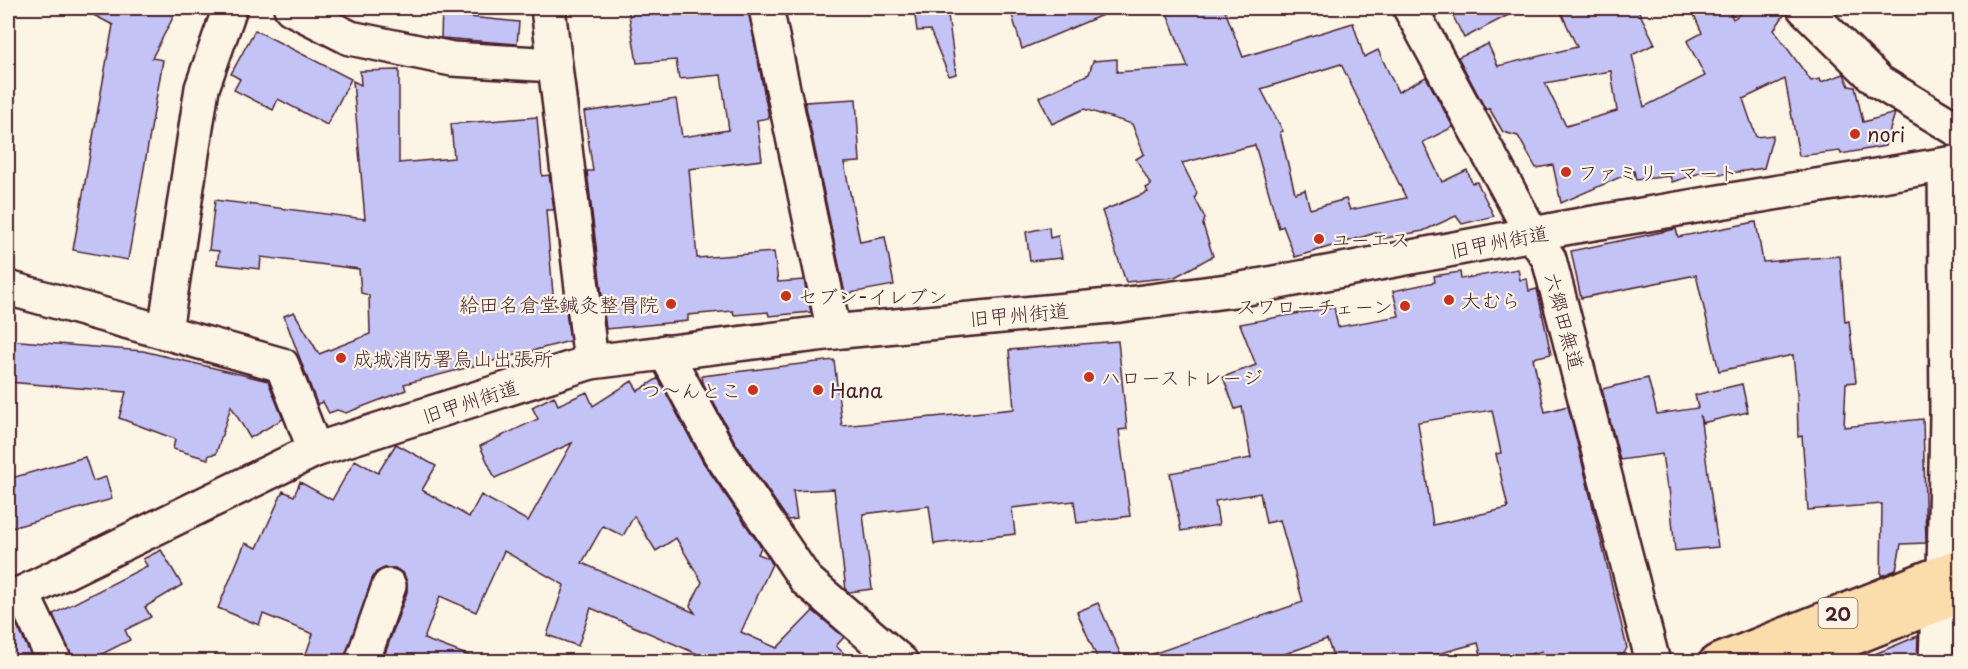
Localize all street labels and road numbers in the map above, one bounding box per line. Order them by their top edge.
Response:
street label: 旧甲州街道 [1447,217,1551,265]
street label: 六郷田無道 [1538,269,1592,373]
street label: 旧甲州街道 [968,295,1070,333]
street label: 旧甲州街道 [418,371,522,431]
road number: 20 [1818,598,1858,628]

